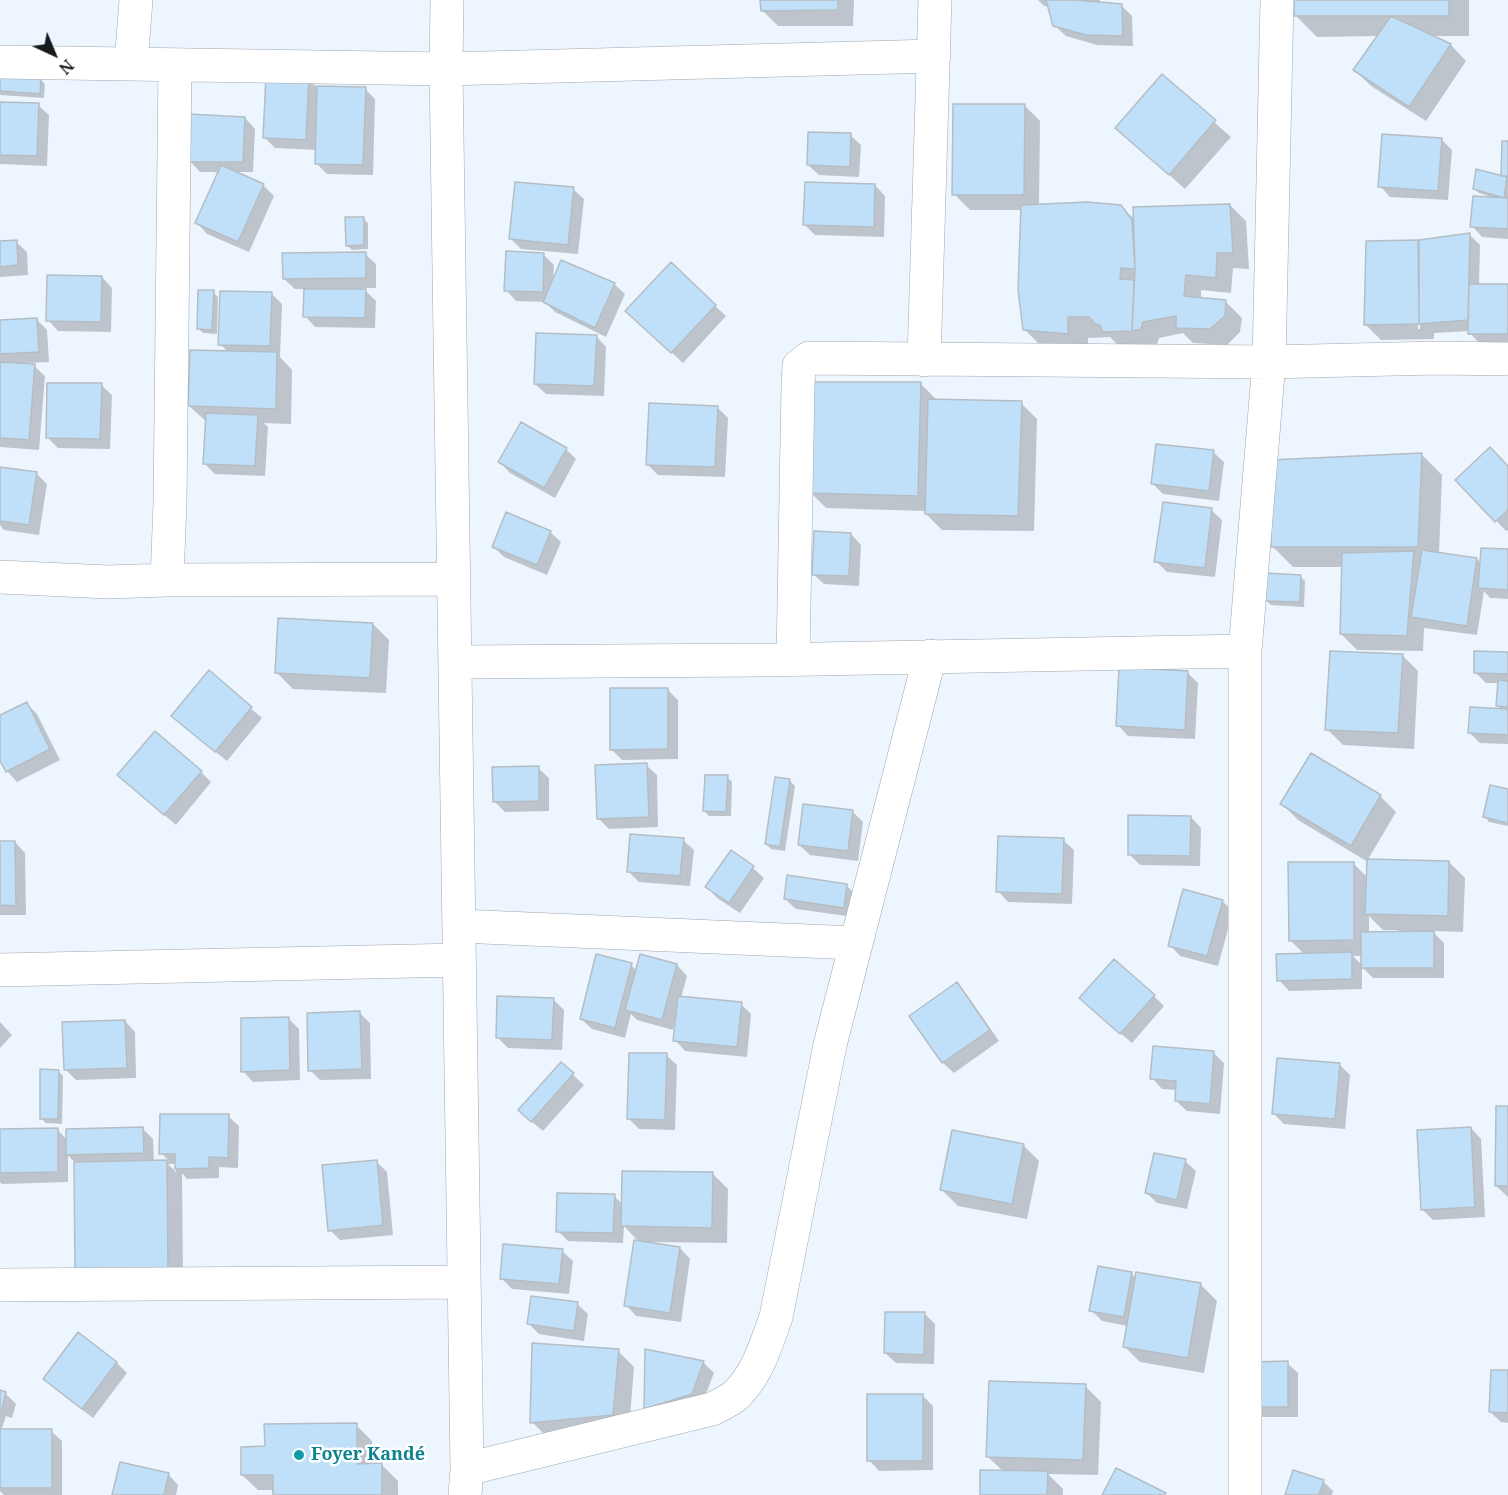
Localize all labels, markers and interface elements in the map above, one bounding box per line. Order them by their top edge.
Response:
north arrow [24,24,84,84]
text: N [54,55,79,79]
place label: Foyer Kandé [311,1444,425,1466]
marker: Foyer Kandé [292,1448,306,1462]

